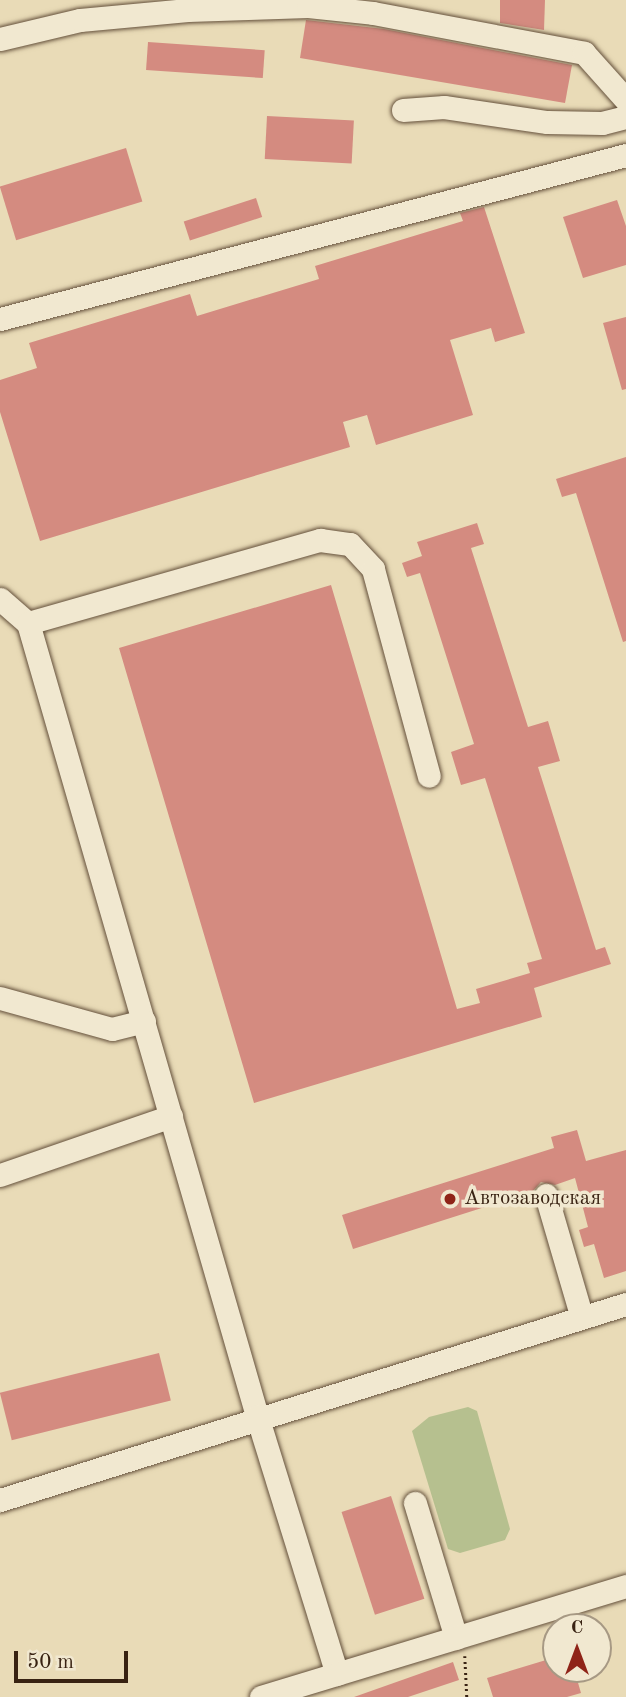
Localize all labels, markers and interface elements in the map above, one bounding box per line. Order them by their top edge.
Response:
place label: Автозаводская [464,1186,601,1212]
marker: Автозаводская [442,1191,458,1207]
north arrow [542,1613,612,1683]
text: С [571,1619,583,1638]
scale bar [18,1638,131,1682]
text: 50 m [27,1652,74,1673]

